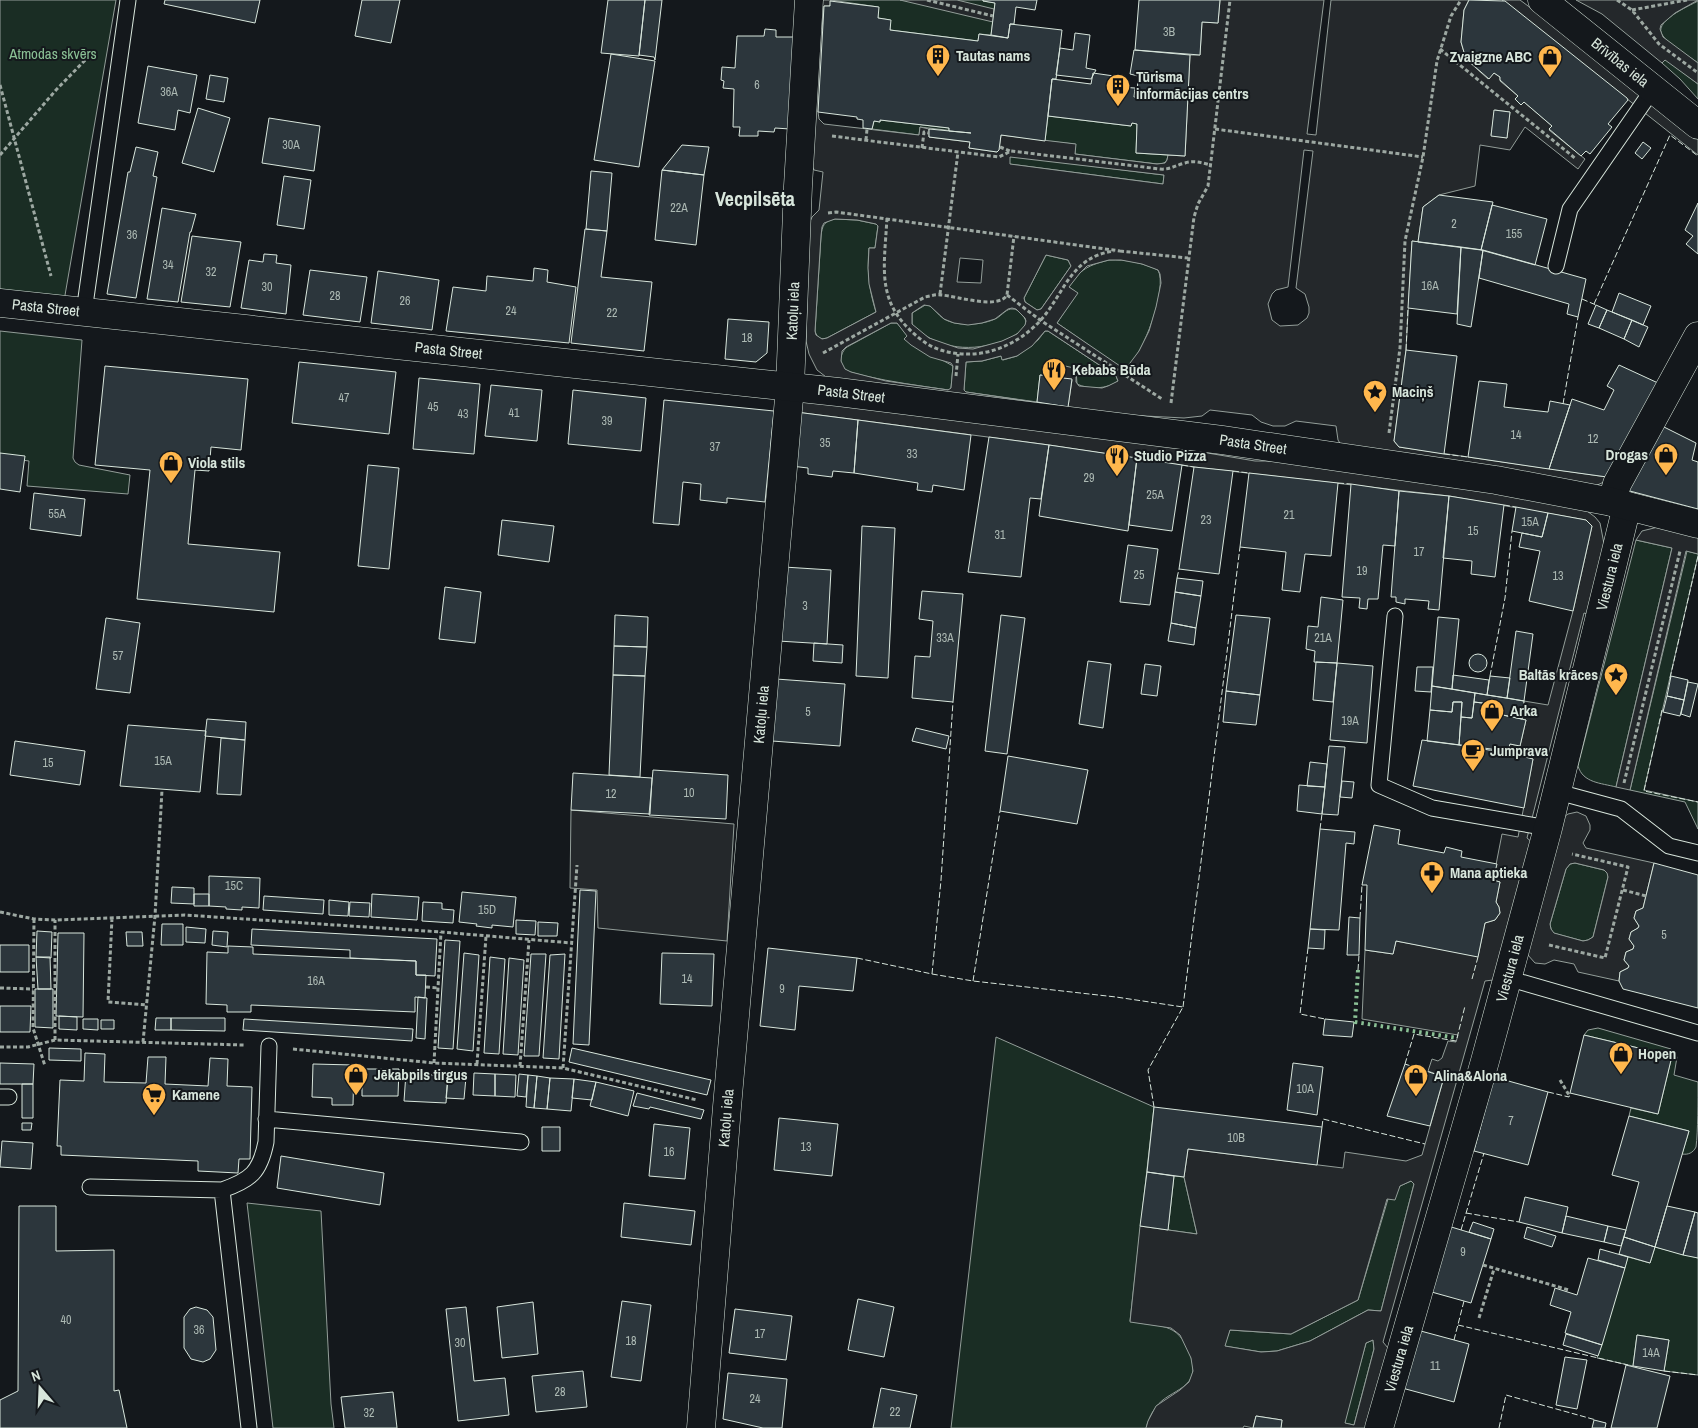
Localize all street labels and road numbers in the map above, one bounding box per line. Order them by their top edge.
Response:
street label: Brīvības iela [1587,33,1654,92]
street label: Katoļu iela [781,281,804,340]
street label: Pasta Street [11,293,81,321]
street label: Pasta Street [414,336,484,364]
street label: Pasta Street [816,379,887,408]
street label: Pasta Street [1218,429,1289,459]
street label: Viestura iela [1591,541,1628,613]
street label: Katoļu iela [748,684,774,744]
street label: Viestura iela [1490,932,1529,1004]
street label: Katoļu iela [713,1088,739,1148]
street label: Viestura iela [1379,1323,1418,1395]

